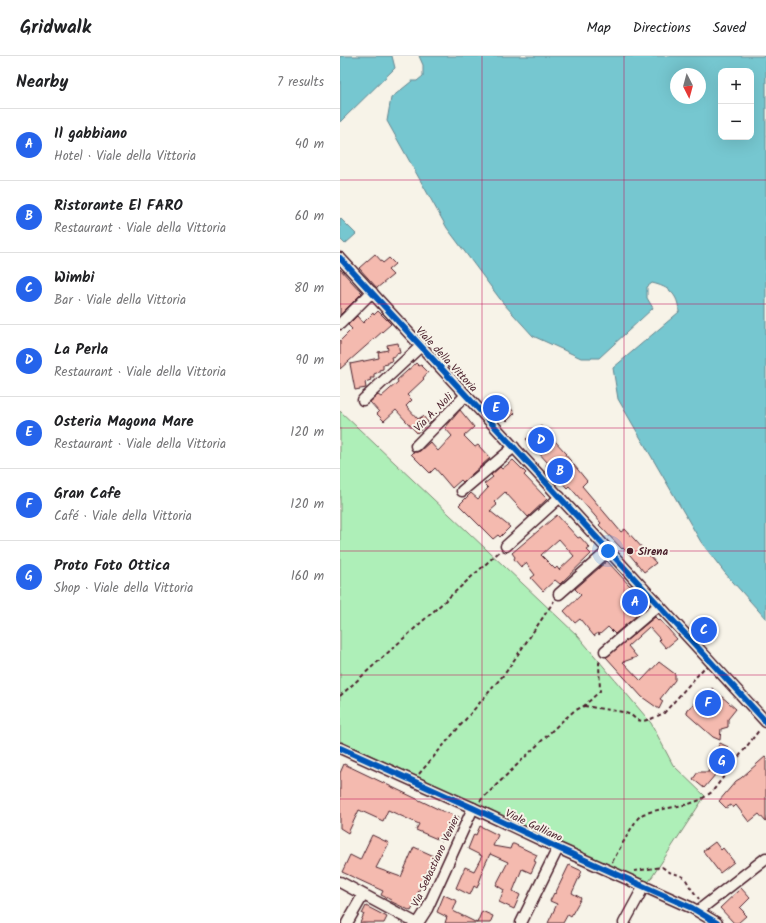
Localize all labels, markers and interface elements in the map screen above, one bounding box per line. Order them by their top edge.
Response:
text: Gridwalk [20,13,91,43]
text: Map [586,17,611,39]
text: Directions [633,17,691,39]
text: Saved [713,17,746,39]
north arrow [670,68,706,104]
map controls [718,68,754,140]
button: + [718,68,754,104]
text: Nearby [16,69,68,96]
text: 7 results [277,72,324,93]
button: − [718,104,754,140]
text: Il gabbiano [54,122,127,146]
text: A [25,134,33,155]
text: 40 m [295,134,324,155]
text: Hotel · Viale della Vittoria [54,146,196,167]
text: Ristorante El FARO [54,194,183,218]
text: B [25,206,33,227]
text: 60 m [295,206,324,227]
text: Restaurant · Viale della Vittoria [54,218,226,239]
text: Wimbi [54,266,94,290]
text: C [25,278,33,299]
text: 80 m [294,278,324,299]
text: Bar · Viale della Vittoria [54,290,186,311]
street label: Viale della Vittoria [411,323,482,397]
text: La Perla [54,338,108,362]
text: D [25,350,33,371]
text: 90 m [296,350,324,371]
text: Restaurant · Viale della Vittoria [54,362,226,383]
street label: Via A. Noli [410,389,458,437]
pin: E [483,393,509,423]
text: Osteria Magona Mare [54,410,194,434]
text: E [25,422,33,443]
text: 120 m [290,422,324,443]
pin: D [528,425,554,455]
text: Restaurant · Viale della Vittoria [54,434,226,455]
pin: B [547,456,573,486]
text: Gran Cafe [54,482,121,506]
text: F [25,494,33,515]
text: 120 m [290,494,324,515]
text: Café · Viale della Vittoria [54,506,192,527]
your location [598,541,618,561]
place label: Sirena [638,543,668,561]
marker: Sirena [625,546,635,556]
text: Proto Foto Ottica [54,554,170,578]
text: G [25,566,33,587]
text: 160 m [291,566,324,587]
text: Shop · Viale della Vittoria [54,578,193,599]
pin: A [622,587,648,617]
pin: C [691,615,717,645]
pin: F [695,688,721,718]
pin: G [709,746,735,776]
street label: Viale Galliano [502,805,565,847]
street label: Via Sebastiano Venier [407,811,466,910]

